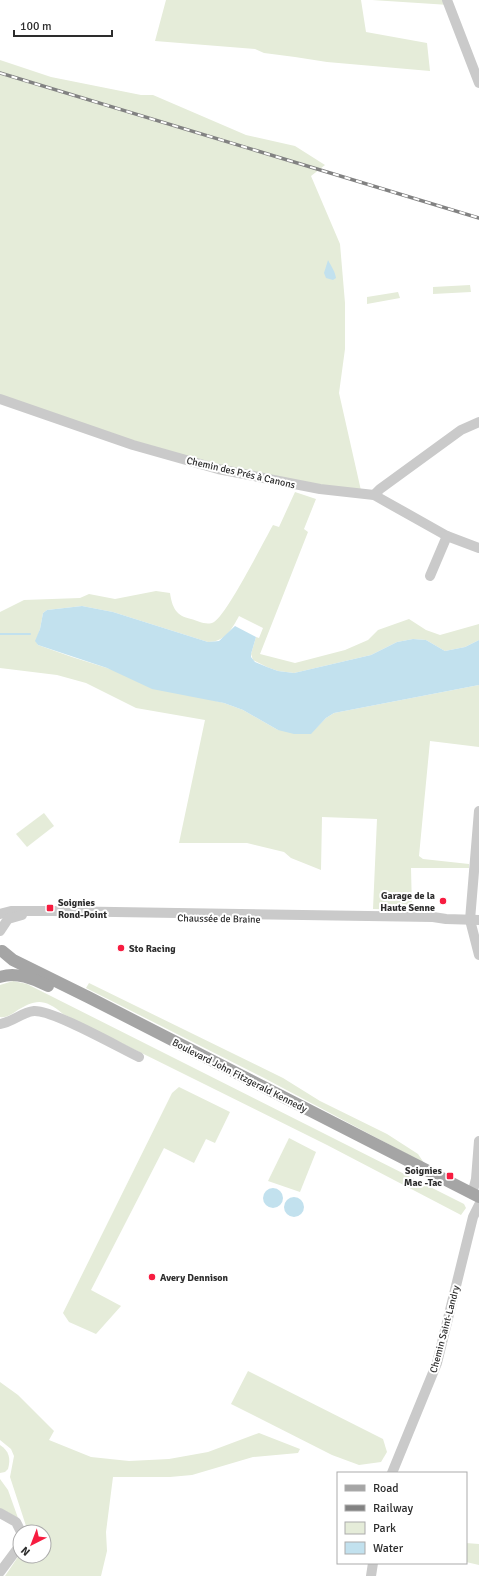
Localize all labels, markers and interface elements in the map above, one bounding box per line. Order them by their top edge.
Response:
scale bar [14,12,112,38]
text: 100 m [20,19,52,34]
street label: Chemin des Prés à Canons [185,455,297,491]
place label: Garage de la Haute Senne [380,890,435,914]
marker: Garage de la Haute Senne [438,896,448,906]
place label: Soignies Rond-Point [58,897,107,921]
marker: Soignies Rond-Point [45,903,55,913]
street label: Chaussée de Braine [177,912,261,926]
marker: Sto Racing [116,943,126,953]
place label: Sto Racing [129,943,176,955]
street label: Boulevard John Fitzgerald Kennedy [170,1037,309,1115]
place label: Soignies Mac -Tac [404,1165,443,1189]
marker: Soignies Mac -Tac [445,1171,455,1181]
marker: Avery Dennison [147,1272,157,1282]
place label: Avery Dennison [160,1272,229,1284]
street label: Chemin Saint-Landry [427,1284,463,1374]
legend [337,1472,467,1564]
text: Road [373,1481,399,1496]
text: Railway [373,1501,413,1516]
text: Park [373,1521,396,1536]
north arrow [12,1524,52,1564]
text: Water [373,1541,404,1556]
text: N [18,1544,33,1558]

